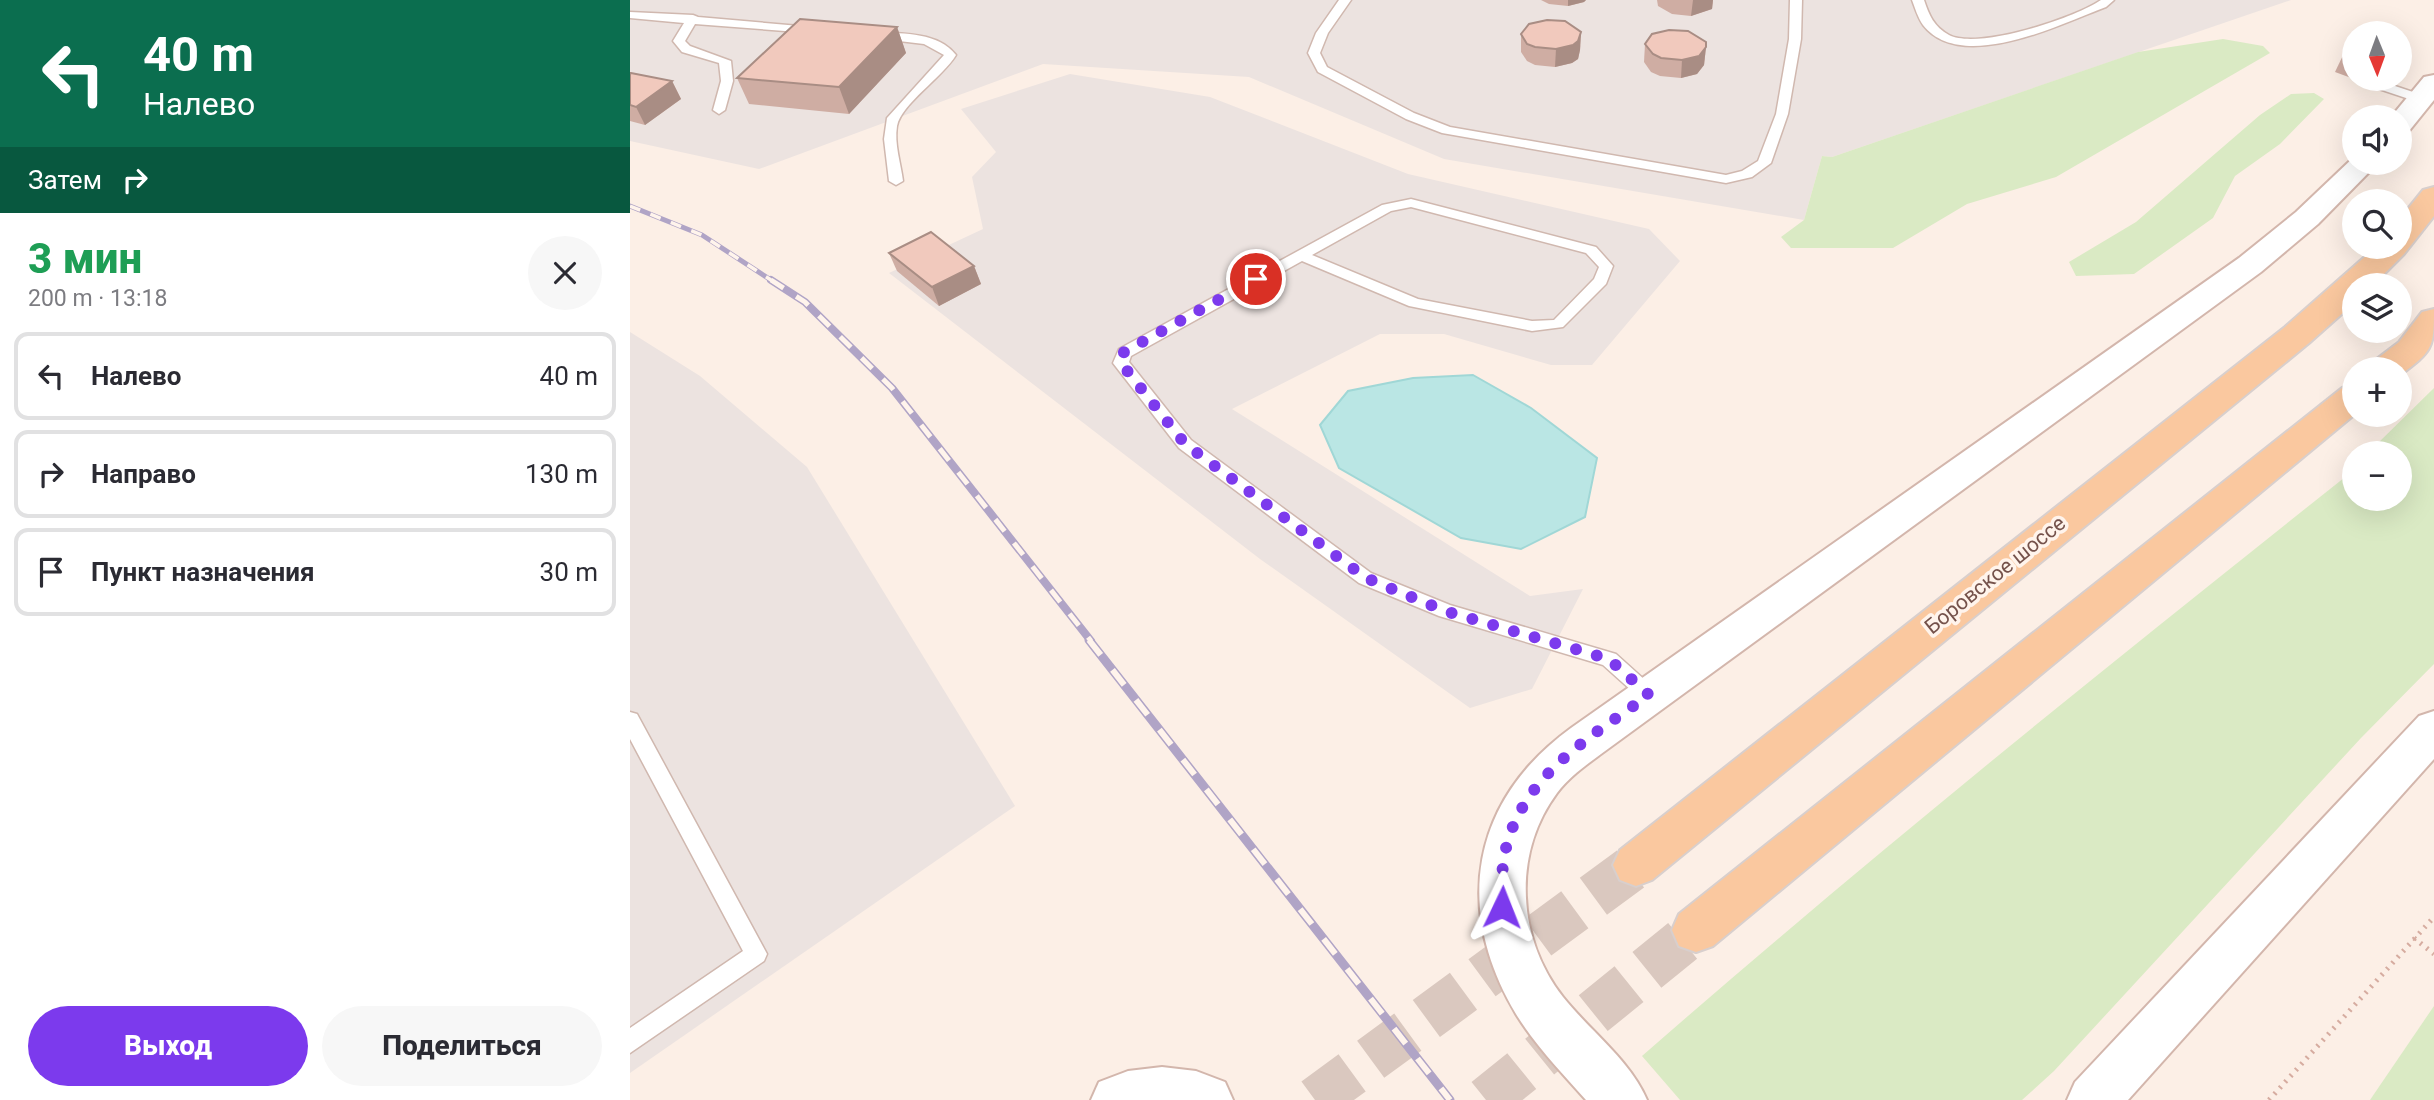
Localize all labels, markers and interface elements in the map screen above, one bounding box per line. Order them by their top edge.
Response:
north arrow [2342,21,2412,91]
map controls [2342,21,2412,511]
text: 40 m [143,26,254,83]
icon: left [28,28,119,119]
text: Налево [143,85,255,123]
button: sound [2342,105,2412,175]
icon: right [116,161,154,199]
text: Затем [28,165,102,195]
button: search [2342,189,2412,259]
text: 3 мин [28,234,142,283]
button: close [528,236,602,310]
pin [1226,249,1286,309]
icon: arrive [1237,260,1275,298]
button: layers [2342,273,2412,343]
text: 200 m · 13:18 [28,285,167,312]
icon: left [32,357,70,395]
button: + [2342,357,2412,427]
text: Налево [91,361,181,391]
text: 40 m [540,361,598,391]
button: − [2342,441,2412,511]
icon: right [32,455,70,493]
text: Направо [91,459,196,489]
text: 130 m [525,459,598,489]
street label: Боровское шоссе [1920,511,2070,639]
icon: arrive [32,553,70,591]
text: Пункт назначения [91,557,315,587]
text: 30 m [540,557,598,587]
position arrow [1465,870,1539,944]
button: Выход [28,1006,308,1086]
button: Поделиться [322,1006,602,1086]

